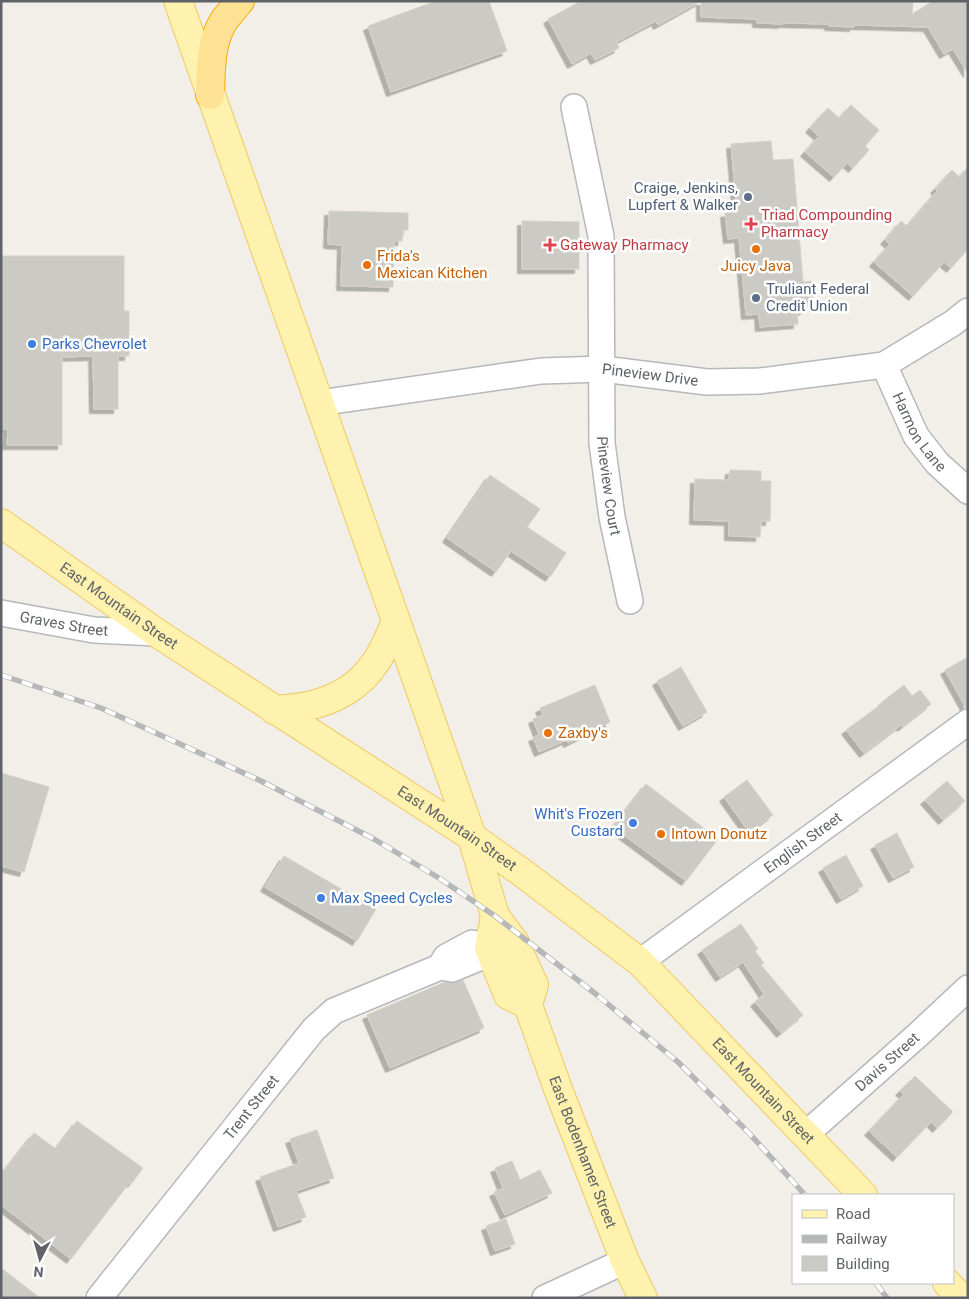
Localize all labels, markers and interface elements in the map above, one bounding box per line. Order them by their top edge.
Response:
place label: Craige, Jenkins, Lupfert & Walker [628,179,738,214]
marker: Craige, Jenkins, Lupfert & Walker [742,191,754,203]
place label: Triad Compounding Pharmacy [761,206,892,241]
marker: Triad Compounding Pharmacy [745,218,757,230]
place label: Gateway Pharmacy [560,236,689,254]
marker: Gateway Pharmacy [544,239,556,251]
marker: Juicy Java [750,243,762,255]
place label: Frida's Mexican Kitchen [377,247,487,282]
place label: Juicy Java [721,257,791,275]
marker: Frida's Mexican Kitchen [361,259,373,271]
place label: Truliant Federal Credit Union [766,280,869,315]
marker: Truliant Federal Credit Union [750,292,762,304]
place label: Parks Chevrolet [42,335,147,353]
marker: Parks Chevrolet [26,338,38,350]
street label: Pineview Drive [601,360,700,390]
street label: Harmon Lane [888,389,950,476]
street label: Pineview Court [593,436,625,537]
street label: East Mountain Street [56,558,181,653]
street label: Graves Street [18,608,109,640]
place label: Zaxby's [558,724,608,742]
marker: Zaxby's [542,727,554,739]
street label: East Mountain Street [394,782,520,875]
place label: Whit's Frozen Custard [534,805,623,840]
street label: English Street [761,808,846,877]
marker: Whit's Frozen Custard [627,817,639,829]
place label: Intown Donutz [671,825,767,843]
marker: Intown Donutz [655,828,667,840]
place label: Max Speed Cycles [331,889,453,907]
marker: Max Speed Cycles [315,892,327,904]
street label: Davis Street [851,1029,923,1095]
street label: East Mountain Street [709,1034,818,1148]
street label: Trent Street [220,1071,283,1143]
street label: East Bodenhamer Street [545,1074,620,1231]
legend [792,1194,954,1284]
text: Road [836,1205,870,1223]
text: Railway [836,1230,887,1248]
north arrow [15,1234,65,1284]
text: Building [836,1255,890,1273]
text: N [33,1263,44,1280]

